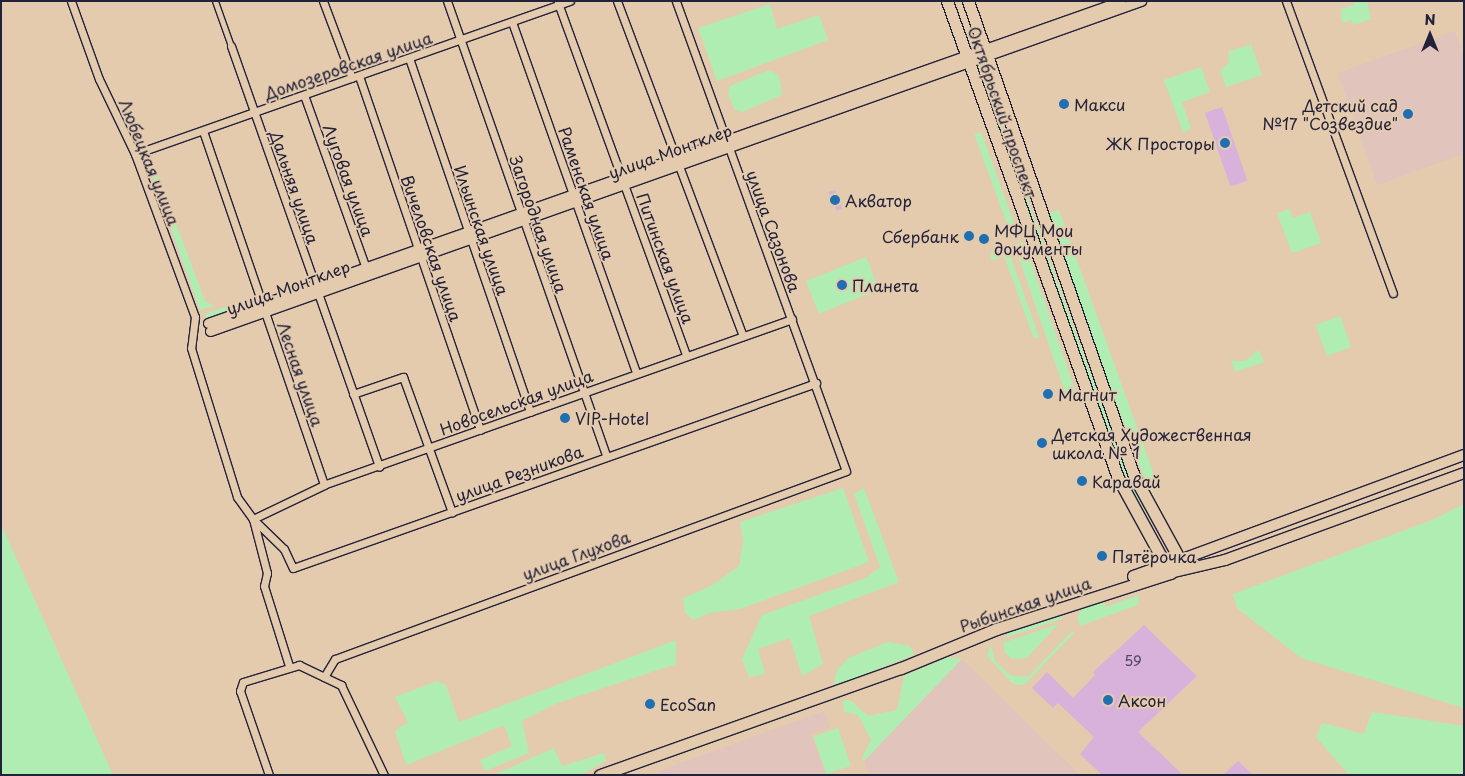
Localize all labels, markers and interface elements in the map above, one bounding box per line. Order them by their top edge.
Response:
text: N [1424,9,1436,30]
north arrow [1405,10,1455,60]
street label: Октябрьский проспект [965,24,1041,200]
street label: Домозеровская улица [261,27,435,103]
place label: Макси [1074,94,1125,114]
place label: Детский сад №17 "Созвездие" [1262,95,1398,133]
street label: Любецкая улица [116,96,184,228]
marker: Макси [1058,98,1070,110]
marker: Детский сад №17 "Созвездие" [1402,108,1414,120]
street label: улица Монтклер [605,120,735,182]
street label: Луговая улица [320,121,378,239]
street label: Раменская улица [555,123,619,263]
street label: Дальняя улица [267,128,323,246]
place label: ЖК Просторы [1105,133,1215,153]
marker: ЖК Просторы [1219,137,1231,149]
street label: Загородная улица [506,152,572,296]
street label: Ильинская улица [451,162,513,298]
street label: улица Сазонова [743,167,805,295]
street label: Вичеловская улица [398,172,466,324]
street label: Питинская улица [633,190,699,326]
place label: Акватор [845,190,912,210]
marker: Акватор [829,194,841,206]
place label: МФЦ Мои документы [994,220,1083,258]
place label: Сбербанк [882,226,959,246]
marker: Сбербанк [963,230,975,242]
marker: МФЦ Мои документы [978,233,990,245]
street label: улица Монтклер [223,256,353,318]
place label: Планета [852,275,919,295]
marker: Планета [836,279,848,291]
street label: Лесная улица [274,319,328,429]
street label: Новосельская улица [436,365,596,439]
place label: Магнит [1058,384,1117,404]
marker: Магнит [1042,388,1054,400]
place label: VIP-Hotel [575,408,649,428]
marker: VIP-Hotel [559,412,571,424]
place label: Детская Художественная школа № 1 [1052,424,1252,462]
marker: Детская Художественная школа № 1 [1036,437,1048,449]
street label: улица Резникова [452,441,586,505]
place label: Каравай [1092,471,1161,491]
marker: Каравай [1076,475,1088,487]
street label: улица Глухова [519,527,633,583]
place label: Пятёрочка [1112,546,1197,566]
marker: Пятёрочка [1096,550,1108,562]
street label: Рыбинская улица [956,572,1094,636]
house number: 59 [1124,653,1142,669]
place label: Аксон [1118,690,1166,710]
place label: EcoSan [660,694,716,714]
marker: Аксон [1102,694,1114,706]
marker: EcoSan [644,698,656,710]

